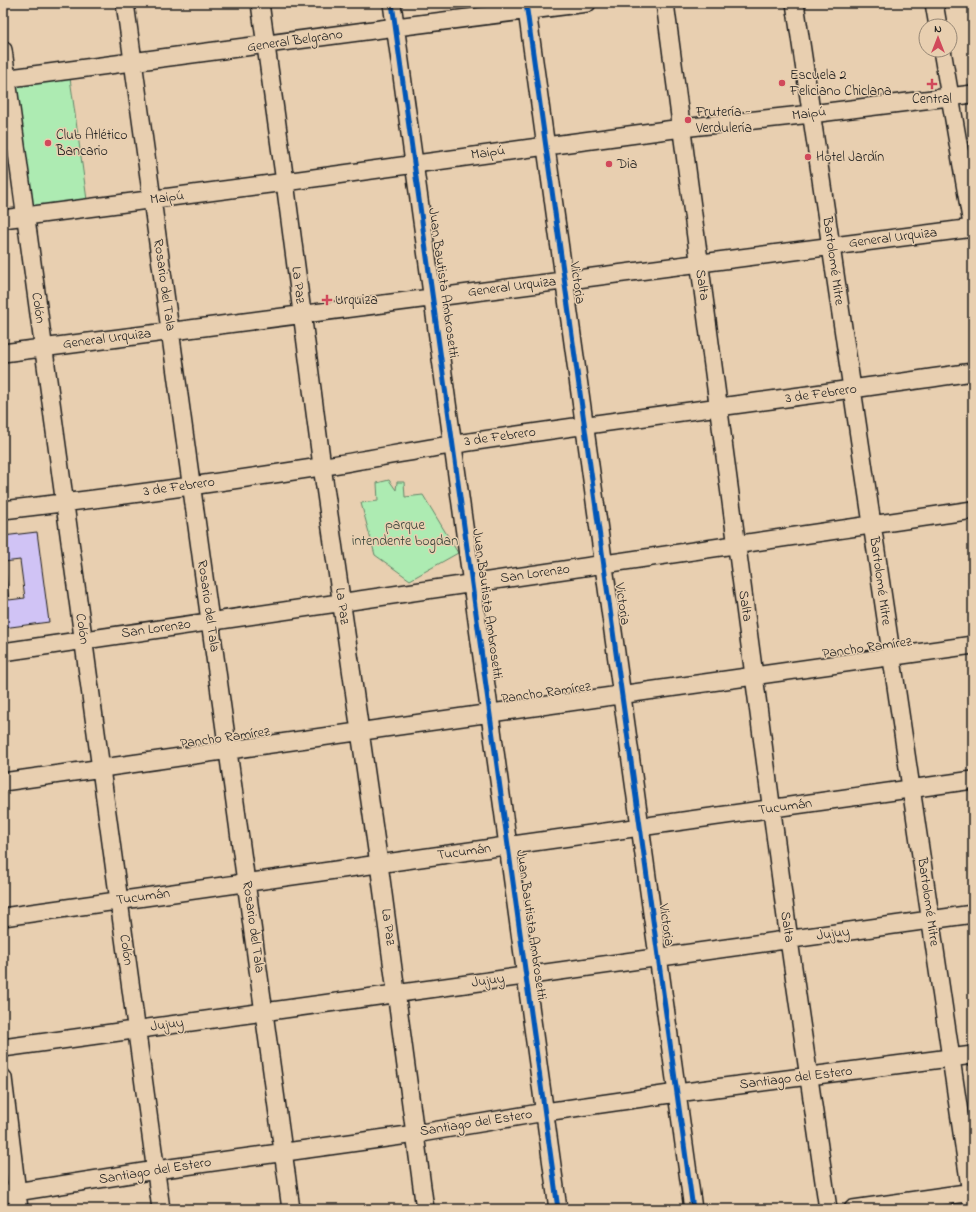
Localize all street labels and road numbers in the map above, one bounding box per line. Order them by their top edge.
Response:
street label: General Belgrano [246,24,344,59]
street label: Maipú [791,101,827,127]
street label: Maipú [470,140,506,166]
street label: Maipú [149,185,185,211]
street label: Juan Bautista Ambrosetti [422,206,464,360]
street label: Bartolomé Mitre [816,214,850,307]
street label: General Urquiza [848,222,938,254]
street label: Rosario del Tala [147,238,181,332]
street label: Victoria [564,260,590,305]
street label: La Paz [285,265,311,305]
street label: Salta [689,268,715,302]
street label: General Urquiza [467,271,557,303]
street label: Colón [25,291,51,325]
street label: General Urquiza [62,323,152,355]
street label: 3 de Febrero [784,379,858,409]
street label: 3 de Febrero [463,422,537,452]
street label: 3 de Febrero [142,472,216,502]
street label: Juan Bautista Ambrosetti [466,527,508,681]
street label: Bartolomé Mitre [863,534,897,627]
street label: Rosario del Tala [191,559,225,653]
street label: San Lorenzo [499,559,571,589]
street label: Victoria [609,581,635,626]
street label: La Paz [329,586,355,626]
street label: Salta [732,589,758,623]
street label: Colón [69,612,95,646]
street label: San Lorenzo [120,614,192,644]
street label: Pancho Ramírez [821,631,913,665]
street label: Pancho Ramírez [500,676,592,710]
street label: Pancho Ramírez [179,721,271,755]
street label: Tucumán [757,793,813,821]
street label: Tucumán [436,838,492,866]
street label: Juan Bautista Ambrosetti [510,848,552,1002]
street label: Bartolomé Mitre [911,855,945,948]
street label: Rosario del Tala [236,880,270,974]
street label: Tucumán [115,883,171,911]
street label: Victoria [653,902,679,947]
street label: La Paz [375,907,401,947]
street label: Salta [774,910,800,944]
street label: Jujuy [815,921,851,948]
street label: Colón [113,933,139,967]
street label: Jujuy [470,968,506,995]
street label: Jujuy [149,1012,185,1039]
street label: Santiago del Estero [738,1061,854,1096]
street label: Santiago del Estero [418,1104,534,1143]
street label: Santiago del Estero [97,1152,213,1191]

